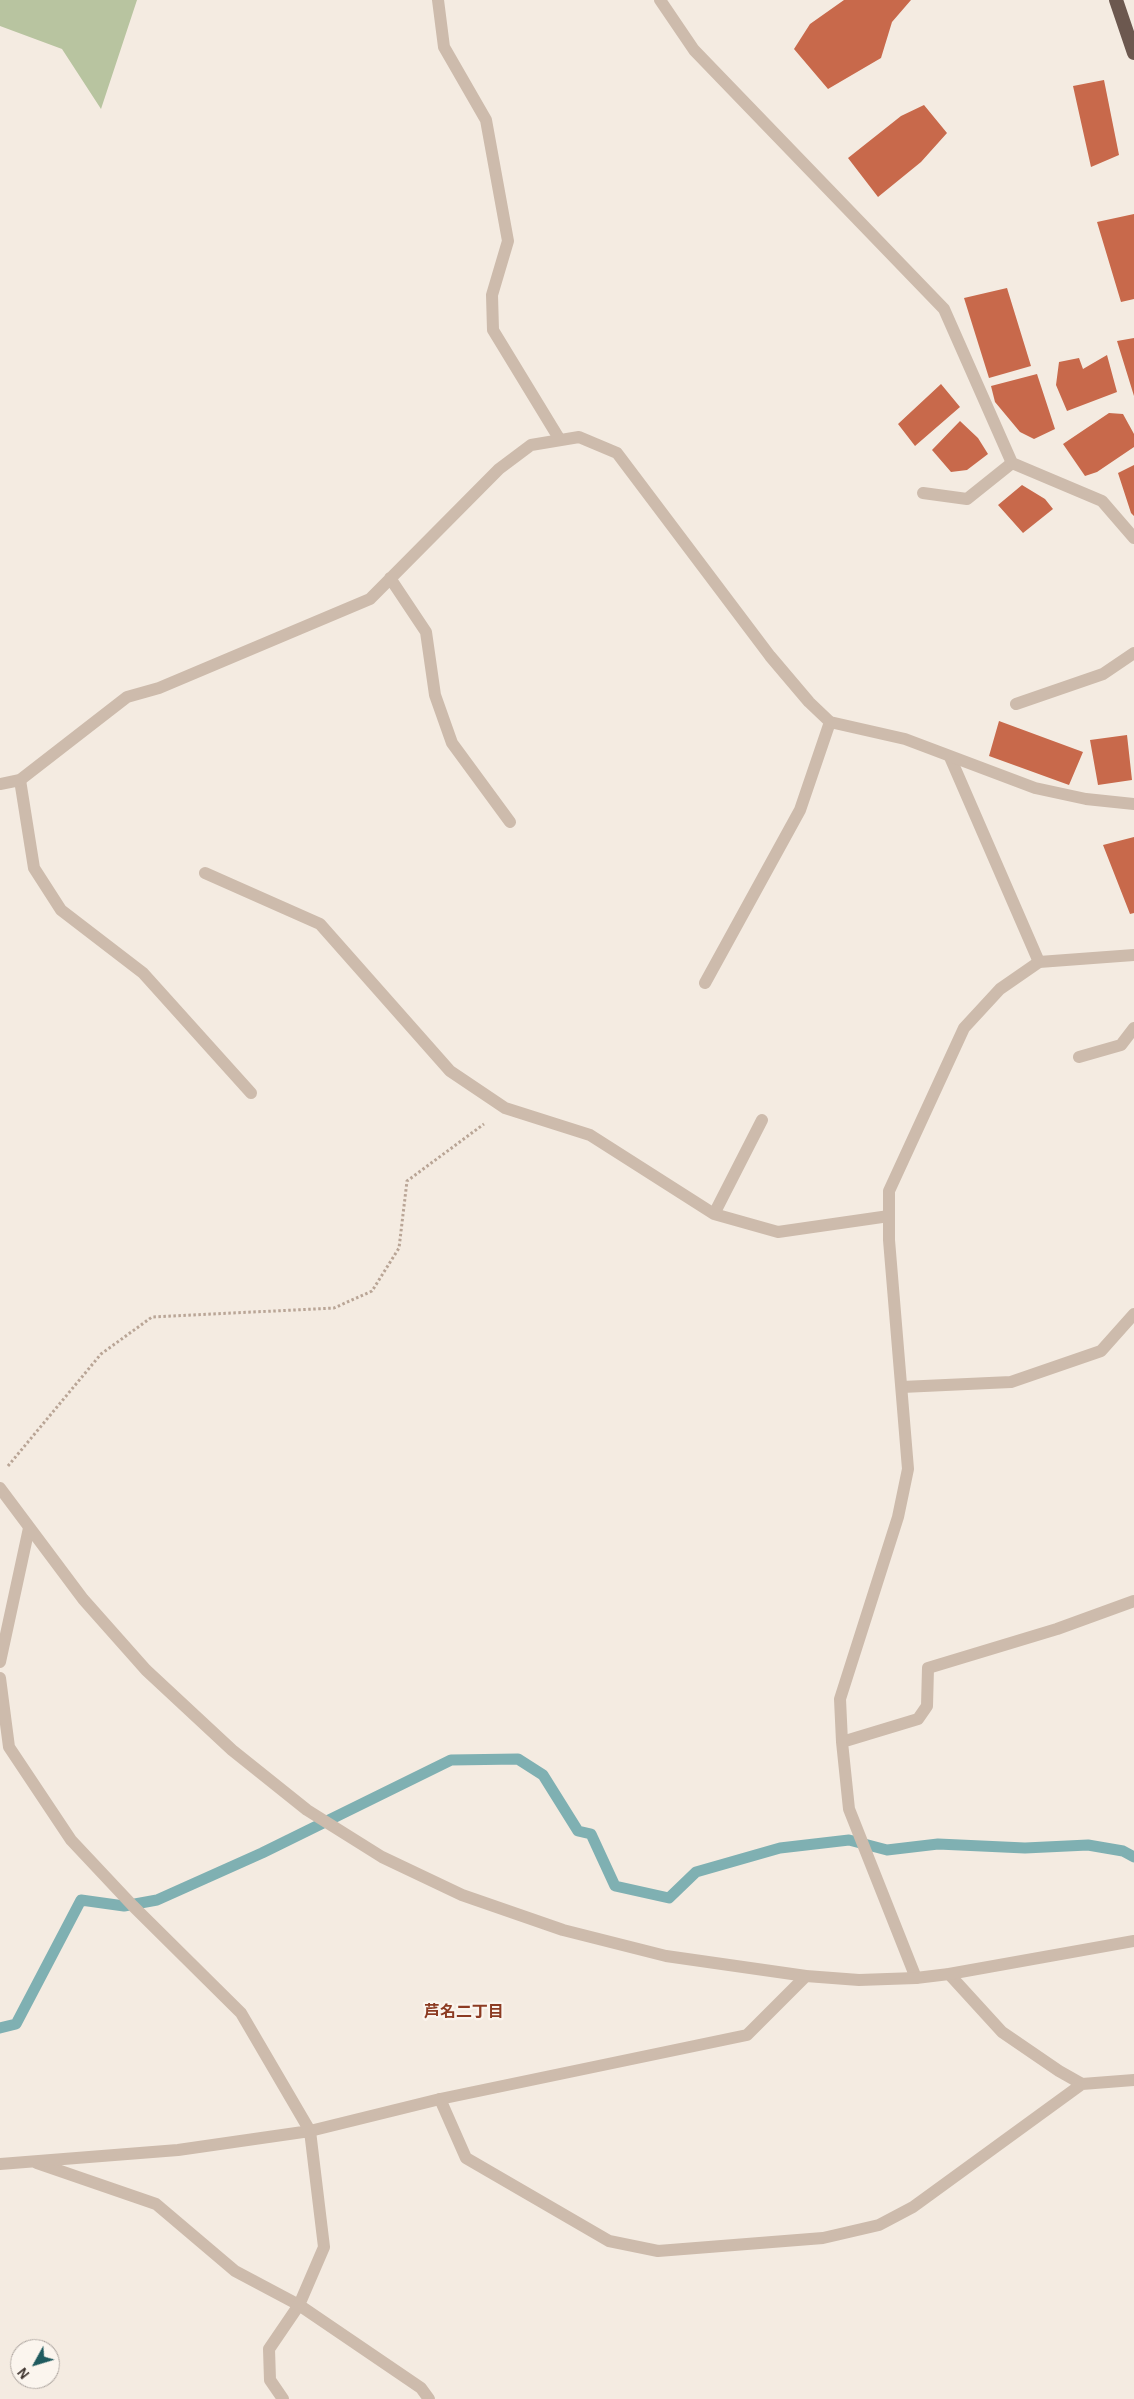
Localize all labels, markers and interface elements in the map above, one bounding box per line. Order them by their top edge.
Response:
district label: 芦名二丁目 [424,2002,504,2022]
north arrow [10,2339,60,2389]
text: N [16,2365,33,2381]

